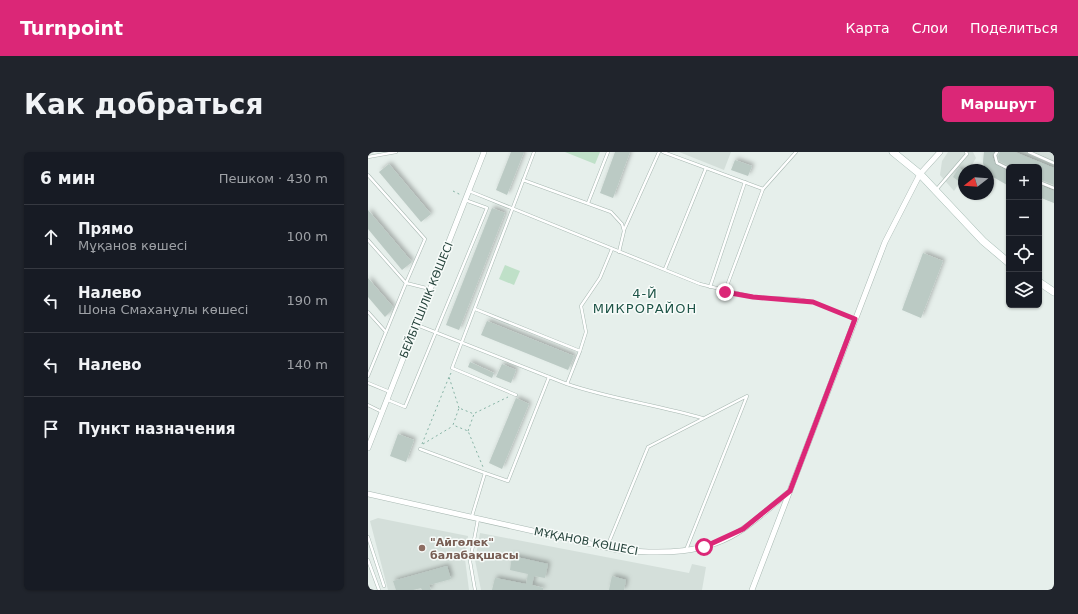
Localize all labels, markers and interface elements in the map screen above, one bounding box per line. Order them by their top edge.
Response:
text: Turnpoint [20,17,123,39]
text: Карта [846,20,890,36]
text: Слои [912,20,948,36]
text: Поделиться [970,20,1058,36]
button: Маршрут [942,86,1054,122]
text: Как добраться [24,88,263,121]
north arrow [958,164,994,200]
map controls [1006,164,1042,308]
button: + [1006,164,1042,200]
text: 6 мин [40,168,95,188]
text: Пешком · 430 m [219,171,328,186]
button: − [1006,200,1042,236]
text: Прямо [78,220,134,238]
icon: ahead [40,226,62,248]
text: 100 m [286,229,328,244]
button: locate [1006,236,1042,272]
text: Мұқанов көшесі [78,238,187,253]
street label: БЕЙБІТШІЛІК КӨШЕСІ [397,240,456,360]
button: layers [1006,272,1042,308]
route end [716,283,734,301]
text: Налево [78,284,142,302]
district label: 4-Й МИКРОРАЙОН [593,286,697,316]
icon: left [40,290,62,312]
text: 190 m [286,293,328,308]
text: Шона Смаханұлы көшесі [78,302,248,317]
icon: left [40,354,62,376]
text: Налево [78,356,142,374]
text: 140 m [286,357,328,372]
icon: arrive [40,418,62,440]
text: Пункт назначения [78,420,235,438]
street label: МҰҚАНОВ КӨШЕСІ [533,525,639,558]
place label: "Айгөлек" балабақшасы [430,536,519,562]
route start [695,538,713,556]
marker: "Айгөлек" балабақшасы [417,543,427,553]

